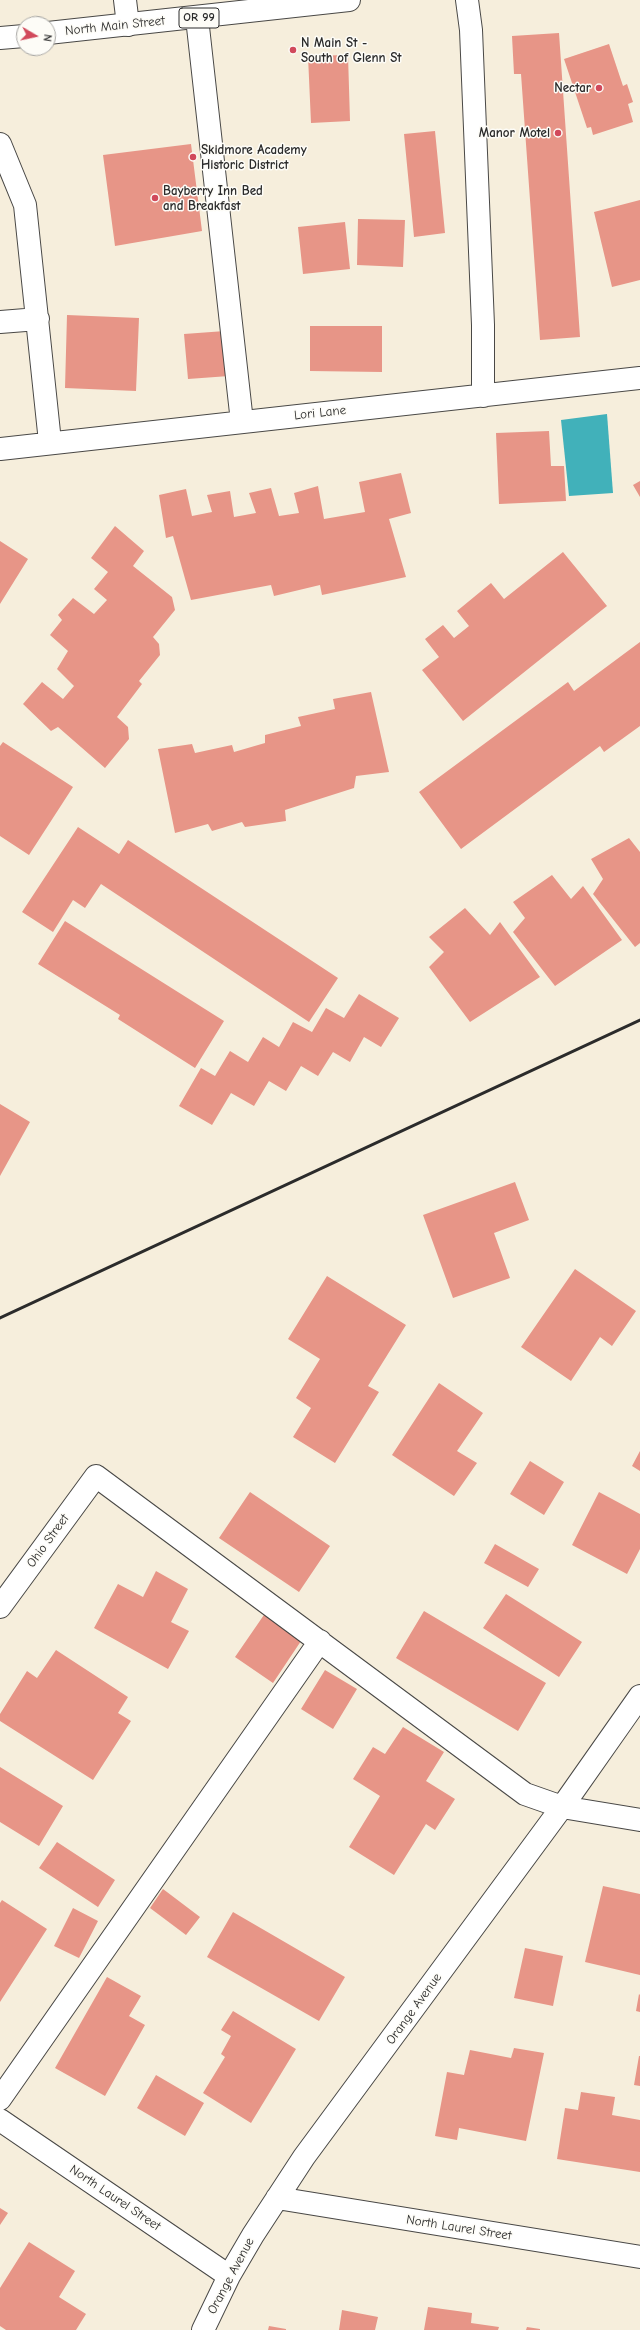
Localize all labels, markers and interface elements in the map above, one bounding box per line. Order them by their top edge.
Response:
road number: OR 99 [179,8,219,28]
street label: North Main Street [64,13,166,39]
north arrow [16,16,56,56]
text: N [40,33,54,42]
place label: N Main St - South of Glenn St [301,35,402,66]
marker: N Main St - South of Glenn St [288,45,298,55]
place label: Nectar [554,80,591,96]
marker: Nectar [594,83,604,93]
place label: Manor Motel [479,125,550,141]
marker: Manor Motel [553,128,563,138]
place label: Skidmore Academy Historic District [201,142,307,173]
marker: Skidmore Academy Historic District [188,152,198,162]
place label: Bayberry Inn Bed and Breakfast [163,183,263,214]
marker: Bayberry Inn Bed and Breakfast [150,193,160,203]
street label: Lori Lane [293,403,347,423]
street label: Ohio Street [23,1511,73,1571]
street label: Orange Avenue [383,1970,445,2048]
street label: North Laurel Street [67,2162,163,2234]
street label: North Laurel Street [405,2212,513,2244]
street label: Orange Avenue [204,2235,258,2317]

